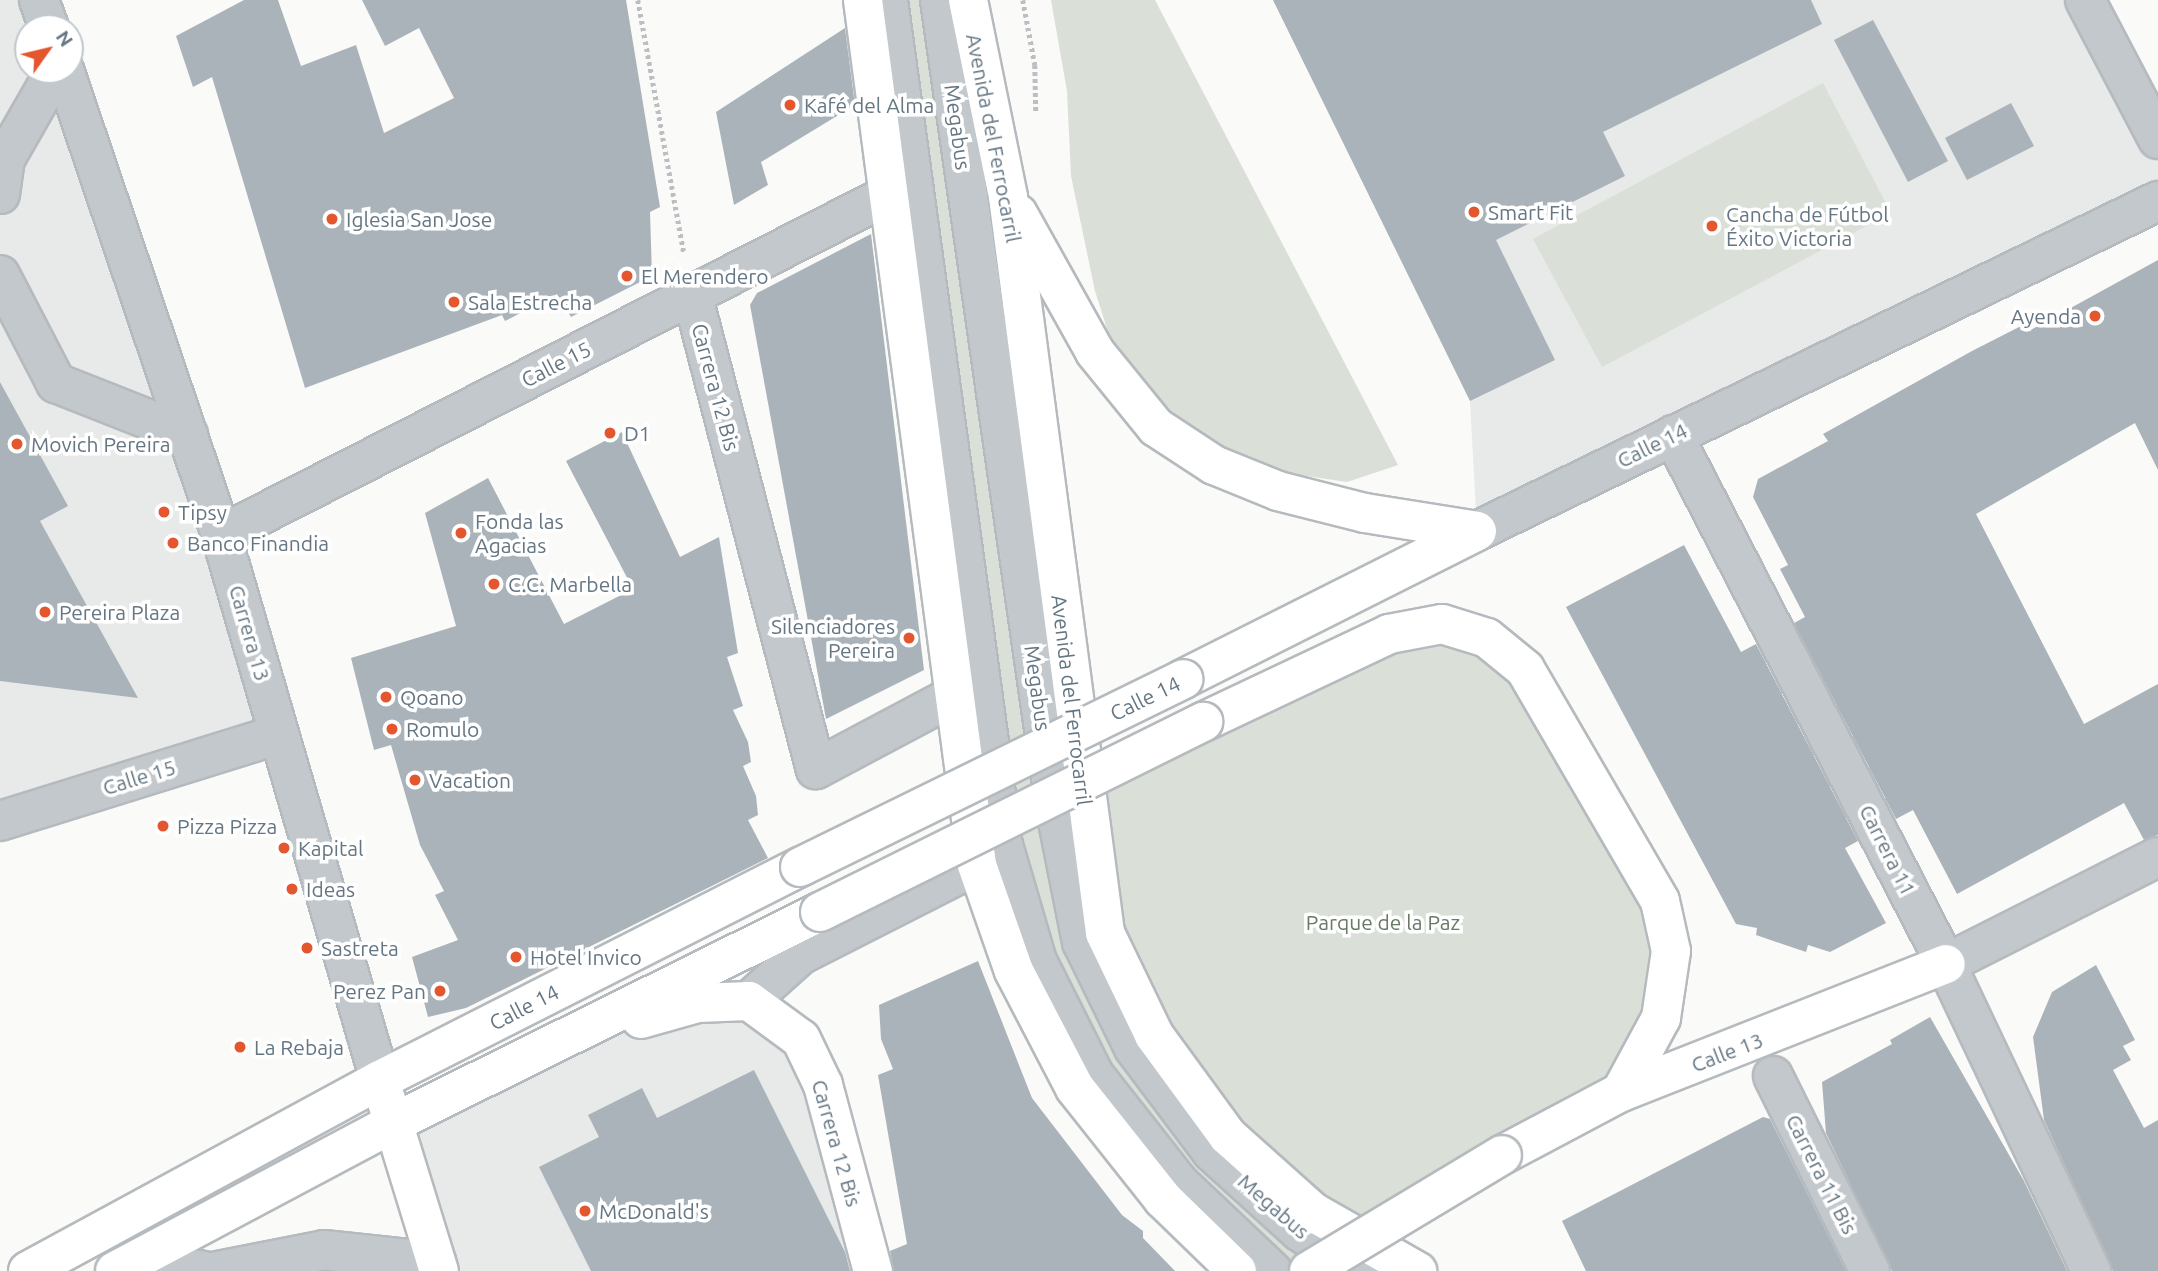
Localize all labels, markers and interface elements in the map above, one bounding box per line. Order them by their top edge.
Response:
north arrow [14,14,84,84]
text: N [52,26,78,50]
street label: Avenida del Ferrocarril [961,31,1027,245]
street label: Megabus [940,83,976,171]
place label: Kafé del Alma [804,92,934,118]
marker: Kafé del Alma [782,97,798,113]
place label: Smart Fit [1488,199,1573,225]
place label: Cancha de Fútbol Éxito Victoria [1726,201,1889,251]
marker: Smart Fit [1466,204,1482,220]
place label: Iglesia San Jose [346,206,492,232]
marker: Iglesia San Jose [324,211,340,227]
marker: Cancha de Fútbol Éxito Victoria [1704,218,1720,234]
place label: El Merendero [641,263,769,289]
marker: El Merendero [619,268,635,284]
place label: Sala Estrecha [468,289,592,315]
marker: Sala Estrecha [446,294,462,310]
place label: Ayenda [2011,303,2081,329]
marker: Ayenda [2087,308,2103,324]
street label: Carrera 12 Bis [687,321,745,453]
street label: Calle 15 [517,336,595,392]
street label: Calle 14 [1613,417,1691,473]
place label: D1 [624,420,651,446]
marker: D1 [602,425,618,441]
place label: Movich Pereira [31,431,171,457]
marker: Movich Pereira [9,436,25,452]
place label: Tipsy [178,499,227,525]
marker: Tipsy [156,504,172,520]
place label: Fonda las Agacias [475,508,564,558]
marker: Fonda las Agacias [453,525,469,541]
place label: Banco Finandia [187,530,329,556]
marker: Banco Finandia [165,535,181,551]
place label: C.C. Marbella [508,571,632,597]
marker: C.C. Marbella [486,576,502,592]
street label: Carrera 13 [224,582,276,684]
street label: Avenida del Ferrocarril [1047,593,1097,807]
place label: Pereira Plaza [59,599,180,625]
marker: Pereira Plaza [37,604,53,620]
place label: Silenciadores Pereira [771,613,895,663]
marker: Silenciadores Pereira [901,630,917,646]
street label: Megabus [1020,644,1056,732]
street label: Calle 14 [1106,670,1184,726]
place label: Qoano [400,684,464,710]
marker: Qoano [378,689,394,705]
place label: Romulo [406,716,479,742]
marker: Romulo [384,721,400,737]
street label: Calle 15 [100,754,178,800]
place label: Vacation [429,767,511,793]
marker: Vacation [407,772,423,788]
street label: Carrera 11 [1854,800,1922,900]
place label: Pizza Pizza [177,813,277,839]
marker: Pizza Pizza [155,818,171,834]
place label: Kapital [298,835,363,861]
marker: Kapital [276,840,292,856]
place label: Ideas [306,876,355,902]
marker: Ideas [284,881,300,897]
park label: Parque de la Paz [1306,909,1460,935]
place label: Sastreta [321,935,399,961]
marker: Sastreta [299,940,315,956]
place label: Hotel Invico [530,944,642,970]
marker: Hotel Invico [508,949,524,965]
place label: Perez Pan [333,978,426,1004]
street label: Calle 14 [485,979,563,1035]
marker: Perez Pan [432,983,448,999]
street label: Calle 13 [1688,1027,1766,1077]
place label: La Rebaja [254,1034,344,1060]
marker: La Rebaja [232,1039,248,1055]
street label: Carrera 12 Bis [807,1077,867,1209]
street label: Carrera 11 Bis [1781,1110,1863,1238]
street label: Megabus [1233,1168,1315,1244]
place label: McDonald's [599,1198,709,1224]
marker: McDonald's [577,1203,593,1219]

